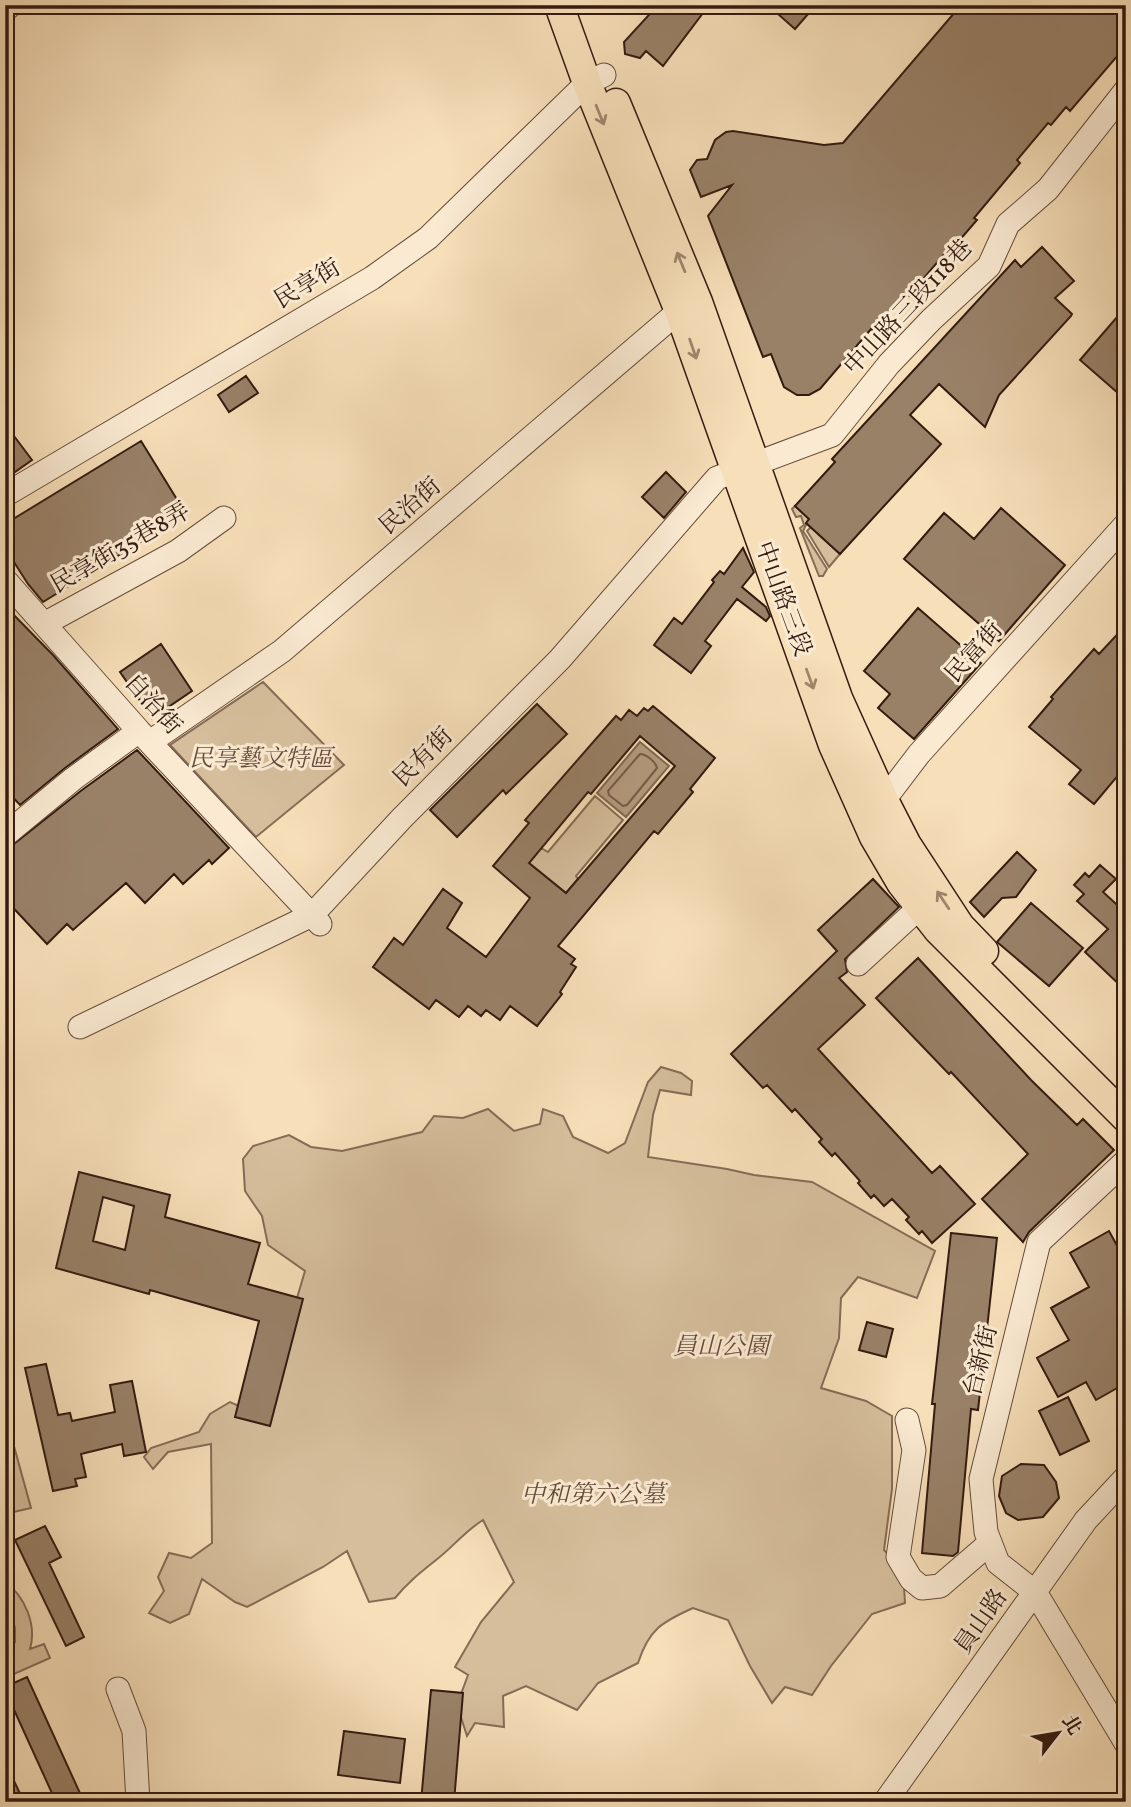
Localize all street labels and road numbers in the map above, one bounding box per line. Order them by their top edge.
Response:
street label: 中山路三段118巷 [837,232,981,384]
street label: 民享街 [268,252,348,318]
street label: 民治街 [373,471,449,543]
street label: 民享街35巷8弄 [45,495,197,603]
street label: 中山路三段 [746,537,818,661]
street label: 民富街 [938,615,1012,691]
street label: 自治街 [115,667,189,743]
street label: 民有街 [387,721,461,795]
street label: 台新街 [957,1322,1007,1400]
street label: 員山路 [947,1583,1017,1661]

